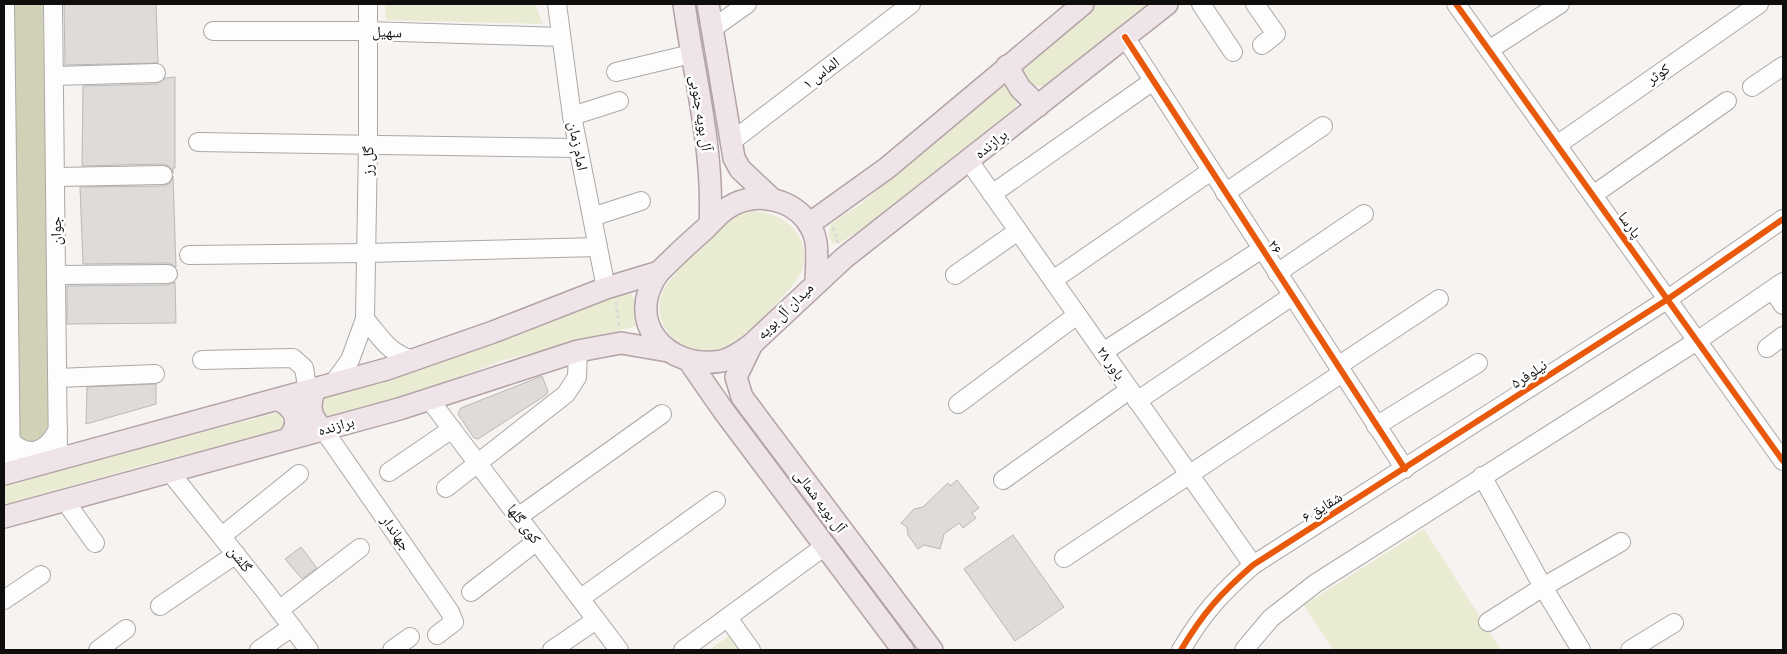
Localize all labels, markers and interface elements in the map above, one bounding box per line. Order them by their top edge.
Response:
street label: سهیل [372,21,402,43]
street label: الماس ۱ [798,52,844,94]
street label: کوثر [1641,59,1673,89]
street label: آل بویه جنوبی [685,74,717,154]
street label: امام زمان [563,120,593,172]
street label: برازنده [970,125,1011,162]
street label: گل رز [358,146,378,177]
street label: پارسا [1614,208,1646,242]
street label: جوان [46,216,66,246]
street label: ۲۶ [1265,236,1287,257]
street label: میدان آل بویه [752,278,818,344]
street label: باور ۲۸ [1093,342,1130,383]
street label: نیلوفر۵ [1507,355,1550,392]
street label: برازنده [316,412,356,439]
street label: آل بویه شمالی [790,465,851,538]
street label: شقایق ۶ [1298,487,1346,527]
street label: کوی گلها [503,500,545,548]
street label: جهاندار [377,510,416,555]
street label: گلشن [223,542,257,577]

